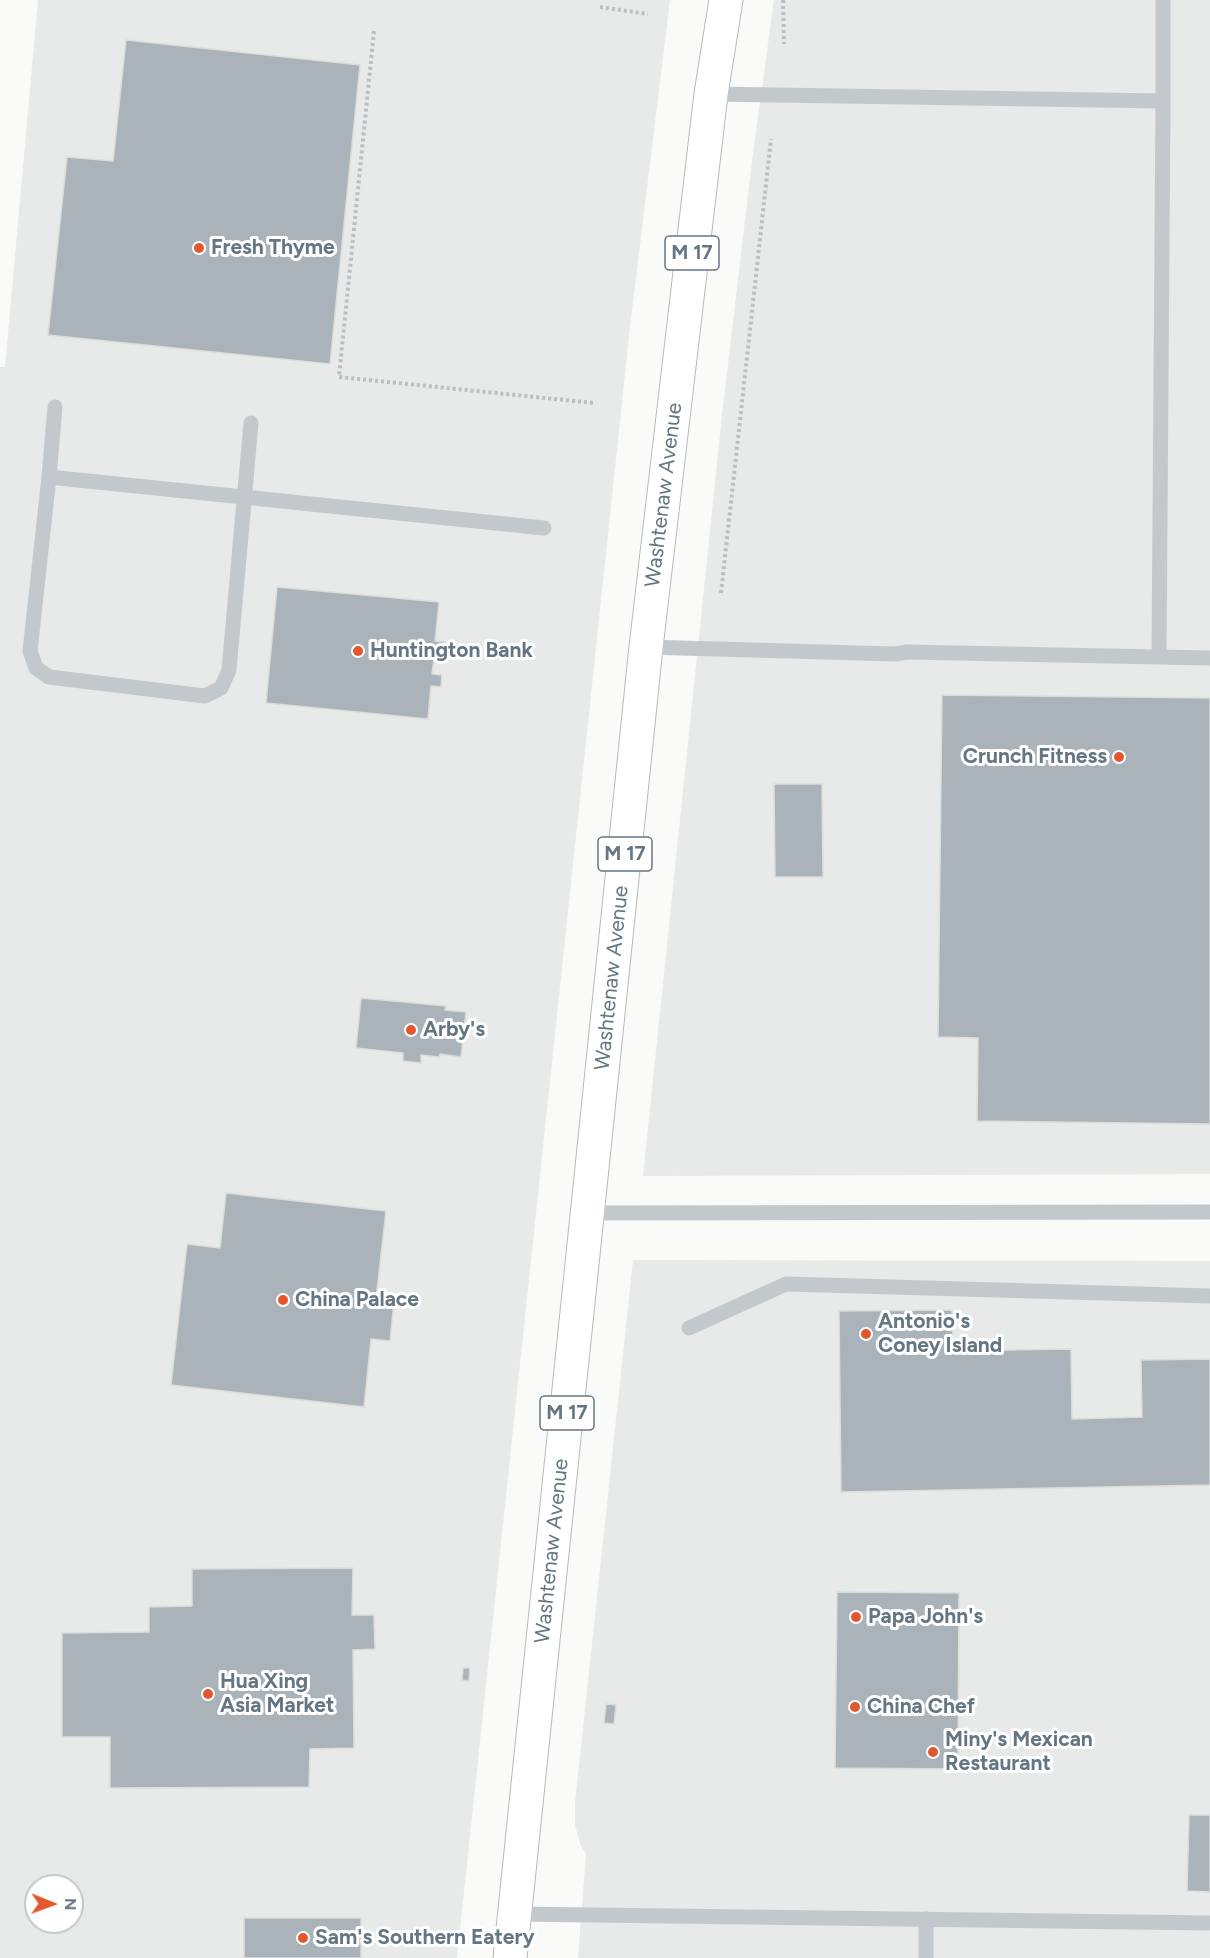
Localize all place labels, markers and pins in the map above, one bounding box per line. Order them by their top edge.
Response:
place label: Fresh Thyme [211,235,335,261]
marker: Fresh Thyme [192,241,206,255]
place label: Huntington Bank [370,638,533,664]
marker: Huntington Bank [351,644,365,658]
place label: Crunch Fitness [963,744,1107,770]
marker: Crunch Fitness [1112,750,1126,764]
place label: Arby's [423,1017,485,1043]
marker: Arby's [404,1023,418,1037]
place label: China Palace [295,1287,419,1313]
marker: China Palace [276,1293,290,1307]
place label: Antonio's Coney Island [878,1309,1002,1359]
marker: Antonio's Coney Island [859,1327,873,1341]
place label: Papa John's [868,1604,983,1630]
marker: Papa John's [849,1610,863,1624]
place label: Hua Xing Asia Market [220,1669,334,1719]
marker: Hua Xing Asia Market [201,1687,215,1701]
place label: China Chef [867,1694,975,1720]
marker: China Chef [848,1700,862,1714]
place label: Miny's Mexican Restaurant [945,1727,1093,1777]
marker: Miny's Mexican Restaurant [926,1745,940,1759]
place label: Sam's Southern Eatery [315,1925,534,1951]
marker: Sam's Southern Eatery [296,1931,310,1945]

